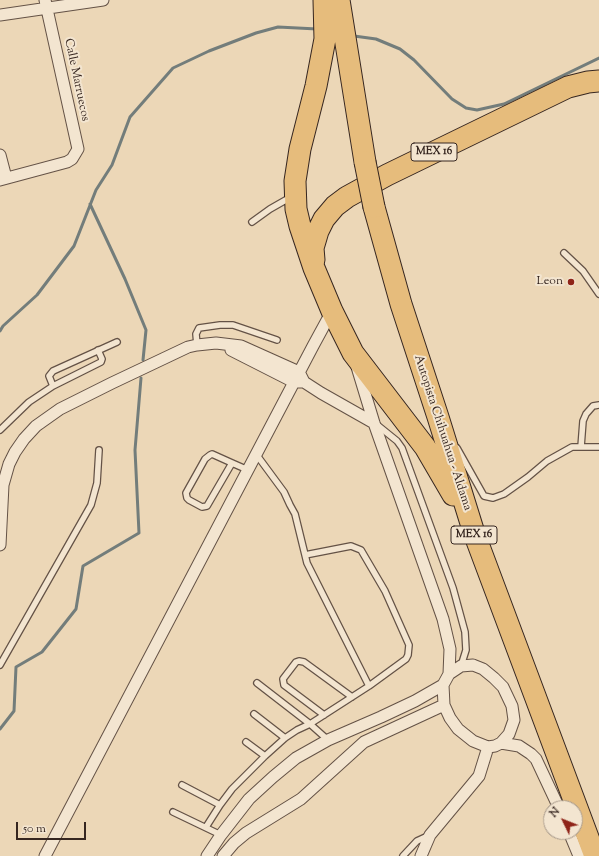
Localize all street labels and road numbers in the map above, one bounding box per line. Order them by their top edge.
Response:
street label: Calle Marruecos [60,37,92,123]
road number: MEX 16 [411,143,457,161]
street label: Autopista Chihuahua - Aldama [410,353,474,513]
road number: MEX 16 [451,526,497,544]

